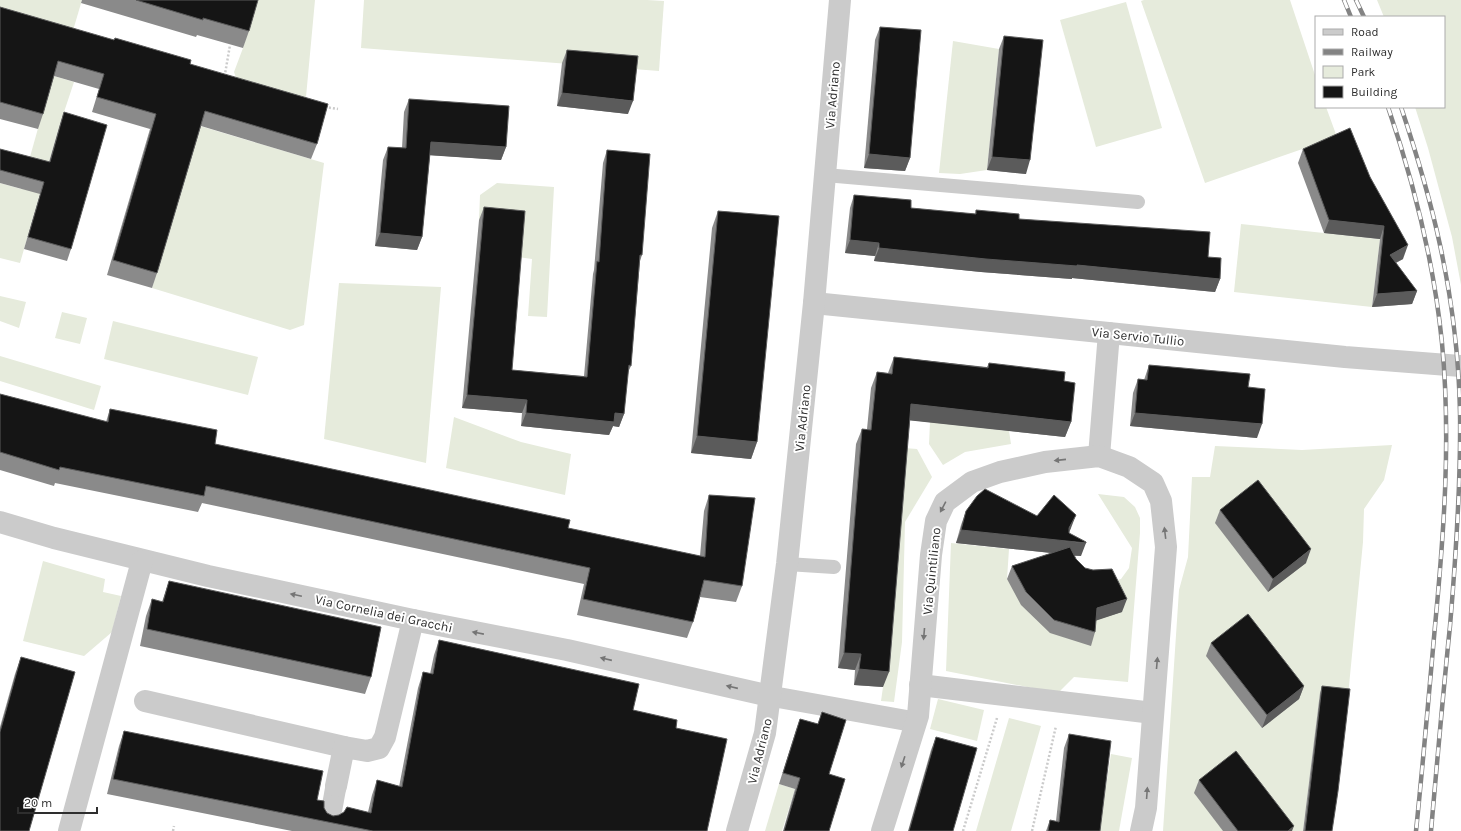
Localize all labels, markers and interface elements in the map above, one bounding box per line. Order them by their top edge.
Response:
legend [1315,16,1445,108]
text: Road [1351,25,1379,39]
text: Railway [1351,45,1393,59]
street label: Via Adriano [822,61,843,129]
text: Park [1351,65,1376,79]
text: Building [1351,85,1398,99]
street label: Via Servio Tullio [1091,324,1185,349]
street label: Via Adriano [792,384,813,452]
one-way arrow [1054,457,1067,464]
one-way arrow [940,501,946,513]
street label: Via Quintiliano [919,527,944,616]
one-way arrow [1161,527,1168,539]
one-way arrow [290,591,302,597]
street label: Via Cornelia dei Gracchi [314,592,454,635]
one-way arrow [921,628,928,640]
one-way arrow [472,629,484,635]
one-way arrow [599,655,612,661]
one-way arrow [1154,657,1160,669]
one-way arrow [726,684,739,690]
street label: Via Adriano [744,717,775,786]
one-way arrow [900,756,906,768]
one-way arrow [1143,786,1150,799]
scale bar [18,789,97,815]
text: 20 m [24,796,52,810]

